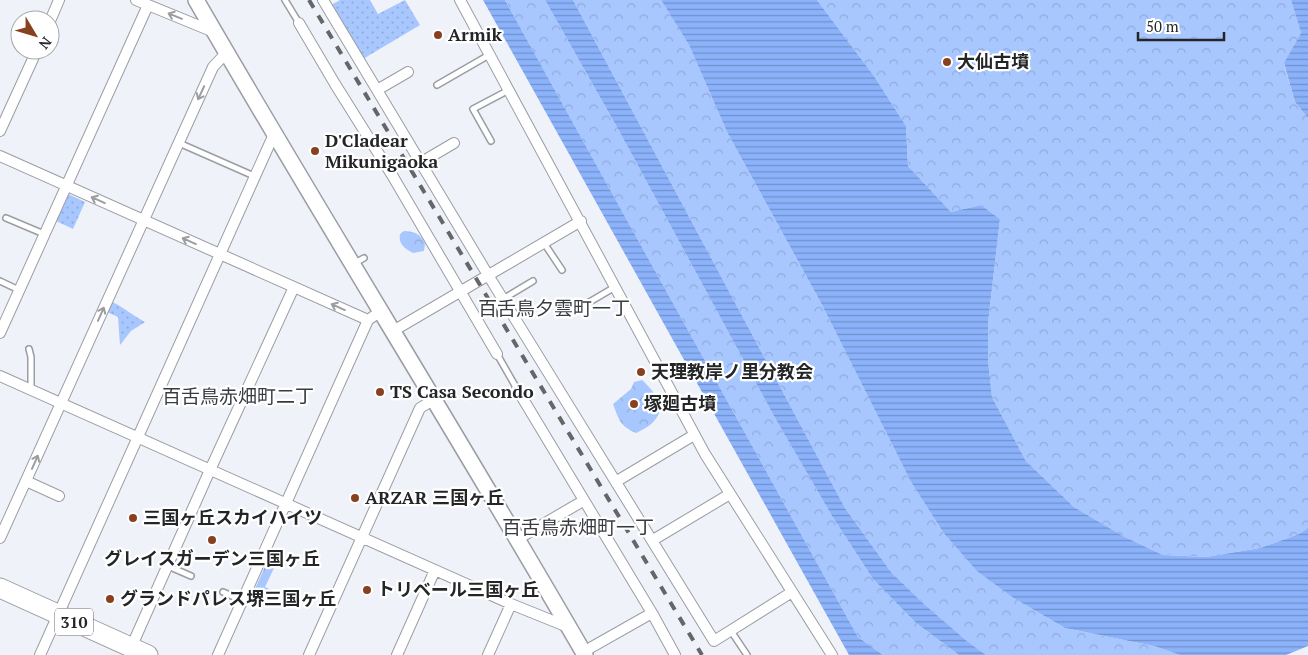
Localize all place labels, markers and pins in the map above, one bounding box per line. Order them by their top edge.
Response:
place label: Armik [448,22,502,46]
marker: Armik [432,29,444,41]
place label: 大仙古墳 [957,49,1029,73]
marker: 大仙古墳 [941,56,953,68]
place label: D'Cladear Mikunigaoka [325,128,438,173]
marker: D'Cladear Mikunigaoka [309,145,321,157]
place label: 天理教岸ノ里分教会 [651,359,813,383]
marker: 天理教岸ノ里分教会 [635,366,647,378]
place label: TS Casa Secondo [390,379,534,403]
marker: TS Casa Secondo [374,386,386,398]
place label: 塚廻古墳 [644,391,716,415]
marker: 塚廻古墳 [628,398,640,410]
place label: ARZAR 三国ヶ丘 [365,485,504,509]
marker: ARZAR 三国ヶ丘 [349,492,361,504]
place label: 三国ヶ丘スカイハイツ [143,505,322,529]
marker: 三国ヶ丘スカイハイツ [127,512,139,524]
marker: グレイスガーデン三国ヶ丘 [206,534,218,546]
place label: グレイスガーデン三国ヶ丘 [104,546,320,570]
place label: トリベール三国ヶ丘 [377,577,539,601]
marker: トリベール三国ヶ丘 [361,584,373,596]
place label: グランドパレス堺三国ヶ丘 [120,586,336,610]
marker: グランドパレス堺三国ヶ丘 [104,593,116,605]

